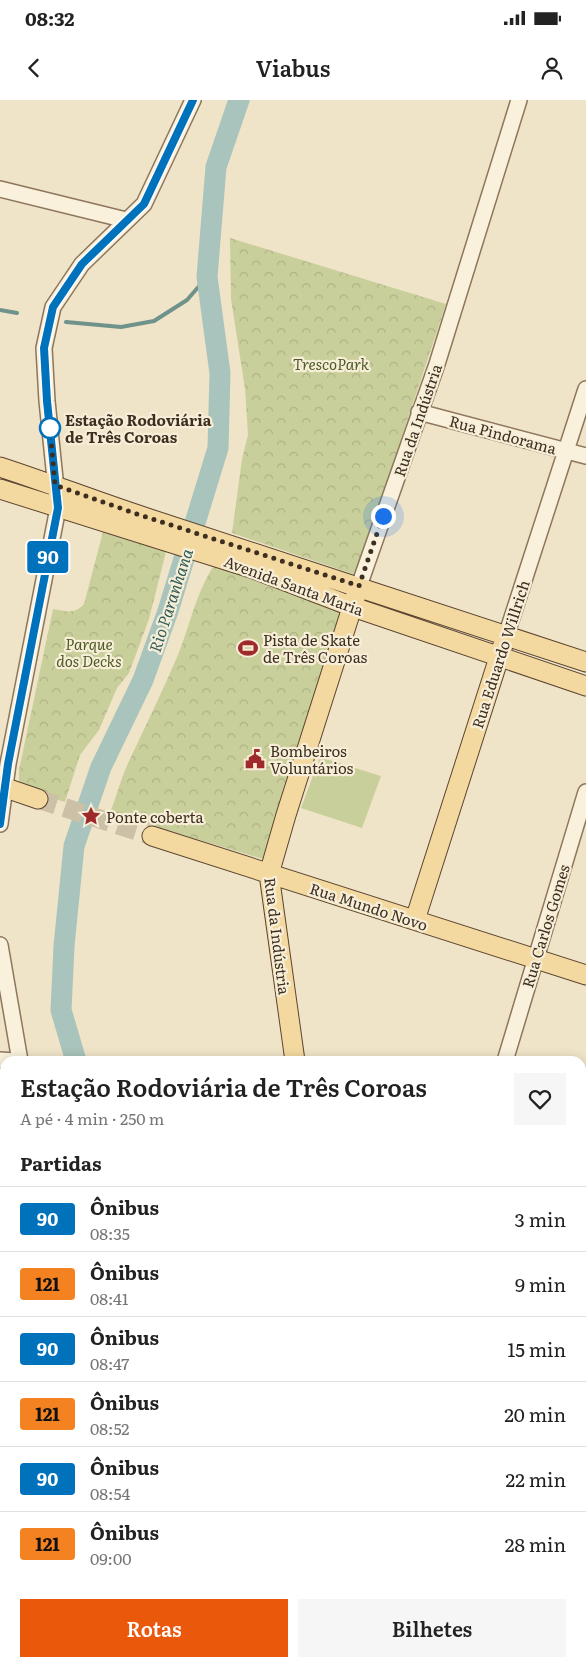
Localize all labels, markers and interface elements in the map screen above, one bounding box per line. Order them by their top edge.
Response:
text: 08:32 [25,4,74,32]
text: Viabus [256,51,330,84]
icon: back [20,54,48,82]
icon: person [538,54,566,82]
park label: TrescoPark [293,352,370,375]
street label: Rua da Indústria [387,360,447,480]
place label: Estação Rodoviária de Três Coroas [65,408,212,448]
street label: Rua Pindorama [447,409,560,460]
marker: Estação Rodoviária de Três Coroas [39,417,61,439]
your location [371,504,396,529]
line badge: 90 [26,541,70,573]
text: 90 [37,543,59,570]
water label: Rio Paranhana [142,544,198,655]
street label: Avenida Santa Maria [221,549,368,621]
street label: Rua Eduardo Willrich [465,577,535,731]
place label: Pista de Skate de Três Coroas [263,628,368,668]
park label: Parque dos Decks [56,632,122,672]
sports icon: Pista de Skate de Três Coroas [237,637,259,659]
place label: Bombeiros Voluntários [270,739,353,779]
public building icon: Bombeiros Voluntários [244,748,266,770]
place icon: Ponte coberta [80,805,102,827]
place label: Ponte coberta [106,805,204,828]
street label: Rua Carlos Gomes [515,861,575,990]
street label: Rua da Indústria [259,876,297,997]
street label: Rua Mundo Novo [307,876,431,936]
text: Estação Rodoviária de Três Coroas [20,1069,427,1104]
button: heart [514,1073,566,1125]
text: A pé · 4 min · 250 m [20,1106,164,1130]
text: Partidas [20,1149,101,1177]
text: Ônibus [90,1193,159,1221]
text: 90 [37,1205,58,1232]
text: 3 min [515,1205,566,1233]
text: 08:35 [90,1221,130,1245]
text: Ônibus [90,1258,159,1286]
text: 121 [35,1270,60,1297]
text: 9 min [515,1270,566,1298]
text: 08:41 [90,1286,128,1310]
text: Ônibus [90,1323,159,1351]
text: 90 [37,1335,58,1362]
text: 15 min [507,1335,566,1363]
text: 08:47 [90,1351,129,1375]
text: Ônibus [90,1388,159,1416]
text: 121 [35,1400,60,1427]
text: 20 min [504,1400,566,1428]
text: 08:52 [90,1416,129,1440]
text: Ônibus [90,1453,159,1481]
text: 90 [37,1465,58,1492]
text: 22 min [506,1465,566,1493]
text: 08:54 [90,1481,130,1505]
text: Ônibus [90,1518,159,1546]
text: 121 [35,1530,60,1557]
text: 28 min [505,1530,566,1558]
text: 09:00 [90,1546,131,1570]
button: Rotas [20,1599,288,1657]
button: Bilhetes [298,1599,566,1657]

